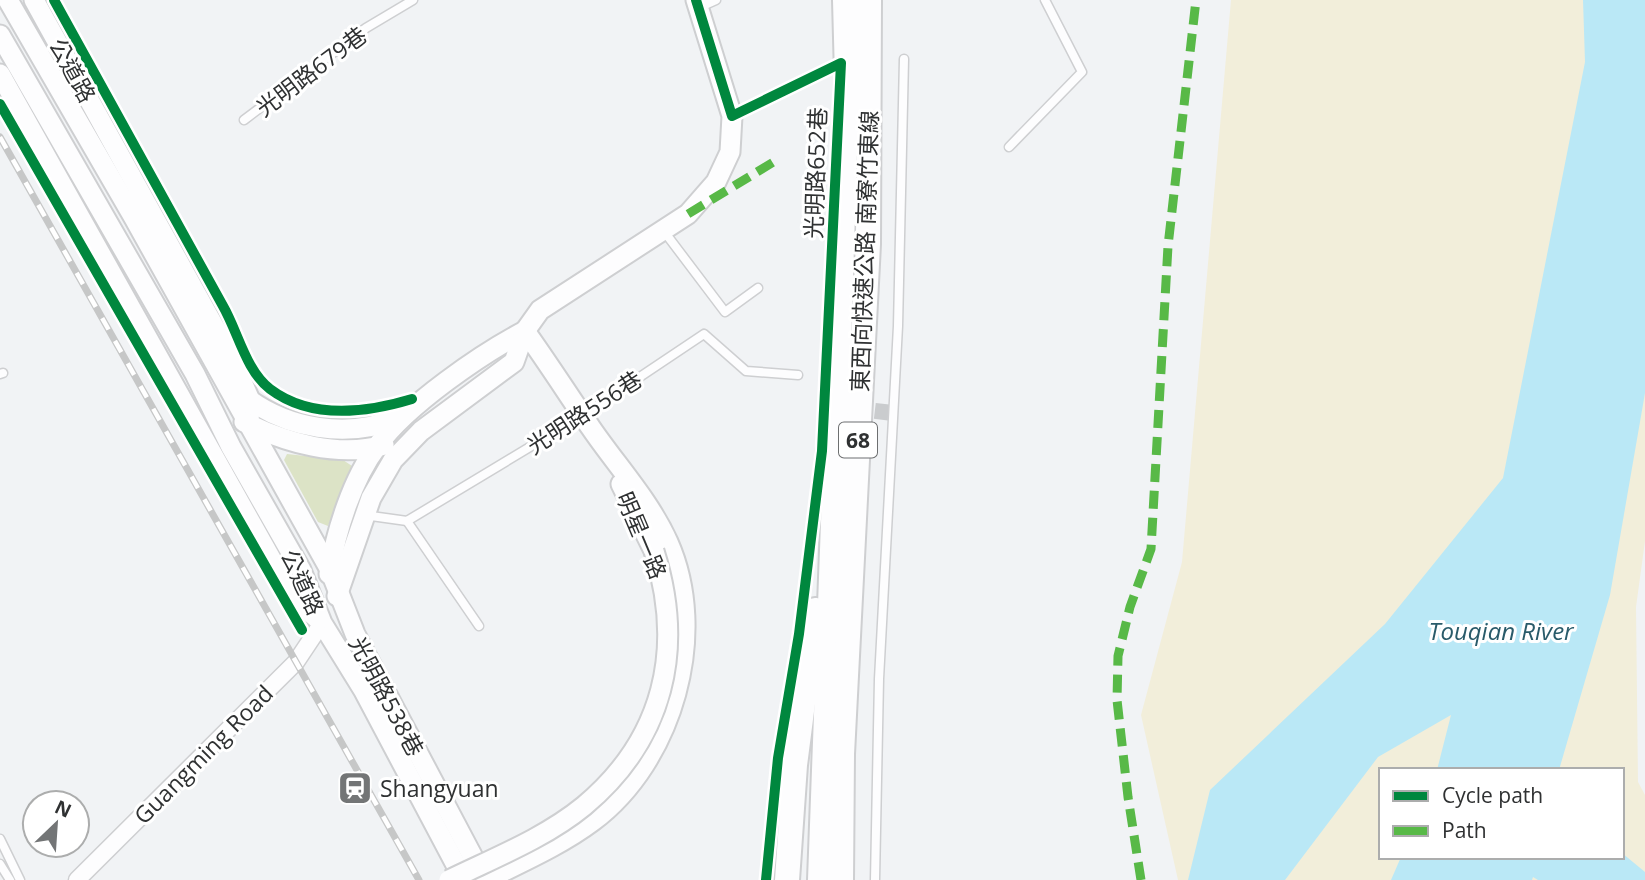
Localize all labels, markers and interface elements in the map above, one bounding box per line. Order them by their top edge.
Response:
street label: 光明路679巷 [249,19,373,123]
street label: 公道路 [42,32,104,108]
street label: 光明路652巷 [797,107,833,239]
street label: 東西向快速公路 南寮竹東線 [843,110,885,392]
street label: 光明路556巷 [520,363,648,461]
road number: 68 [839,422,877,458]
street label: 明星一路 [609,486,675,584]
street label: 公道路 [274,544,332,620]
water label: Touqian River [1428,614,1575,647]
street label: 光明路538巷 [342,630,432,762]
street label: Guangming Road [126,677,280,831]
legend [1379,768,1624,859]
station icon: Shangyuan [336,769,374,807]
place label: Shangyuan [380,772,499,804]
text: Cycle path [1442,781,1543,809]
north arrow [21,789,91,859]
text: N [51,794,76,824]
text: Path [1442,816,1487,844]

